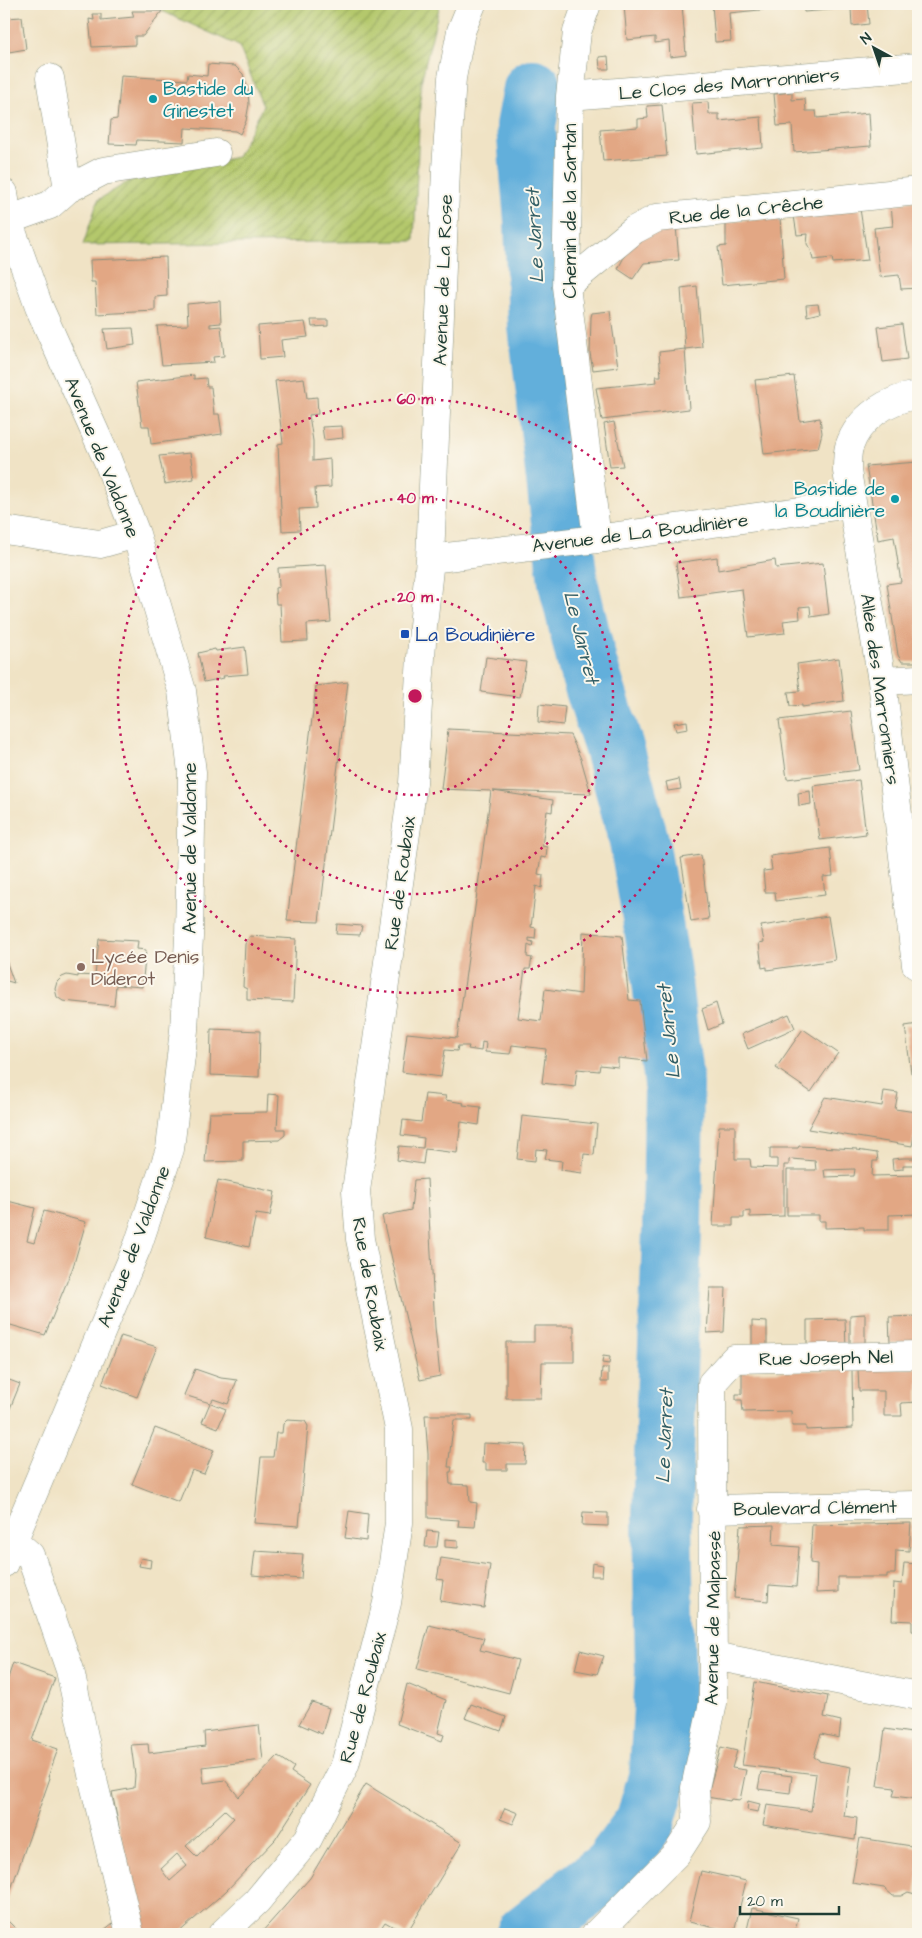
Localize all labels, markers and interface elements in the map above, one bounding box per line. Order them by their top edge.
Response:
north arrow [850,22,900,72]
text: N [856,28,876,49]
street label: Le Clos des Marronniers [618,61,841,108]
place label: Bastide du Ginestet [163,76,254,125]
marker: Bastide du Ginestet [147,93,159,105]
street label: Chemin de la Sartan [557,123,584,299]
water label: Le Jarret [518,186,551,284]
street label: Rue de la Crêche [668,189,825,232]
street label: Avenue de La Rose [427,194,460,366]
street label: Avenue de Valdonne [57,373,146,542]
text: 60 m [397,389,434,410]
place label: Bastide de la Boudinière [775,476,885,525]
text: 40 m [396,488,434,509]
marker: Bastide de la Boudinière [889,493,901,505]
street label: Avenue de La Boudinière [531,507,750,560]
text: 20 m [396,587,433,608]
water label: Le Jarret [556,588,606,688]
street label: Allée des Marronniers [853,592,906,787]
place label: La Boudinière [415,622,535,649]
marker: La Boudinière [399,628,411,640]
centre of rings [406,687,424,705]
street label: Avenue de Valdonne [177,762,204,934]
street label: Rue de Roubaix [378,815,423,952]
place label: Lycée Denis Diderot [91,944,199,993]
marker: Lycée Denis Diderot [75,961,87,973]
water label: Le Jarret [650,982,688,1080]
street label: Avenue de Valdonne [91,1162,178,1331]
street label: Rue de Roubaix [345,1216,395,1353]
street label: Rue Joseph Nel [759,1344,893,1373]
water label: Le Jarret [649,1386,681,1484]
street label: Boulevard Clément [733,1494,897,1523]
street label: Avenue de Malpassé [698,1530,729,1706]
street label: Rue de Roubaix [333,1629,394,1766]
scale bar [740,1883,838,1915]
text: 20 m [747,1891,783,1912]

